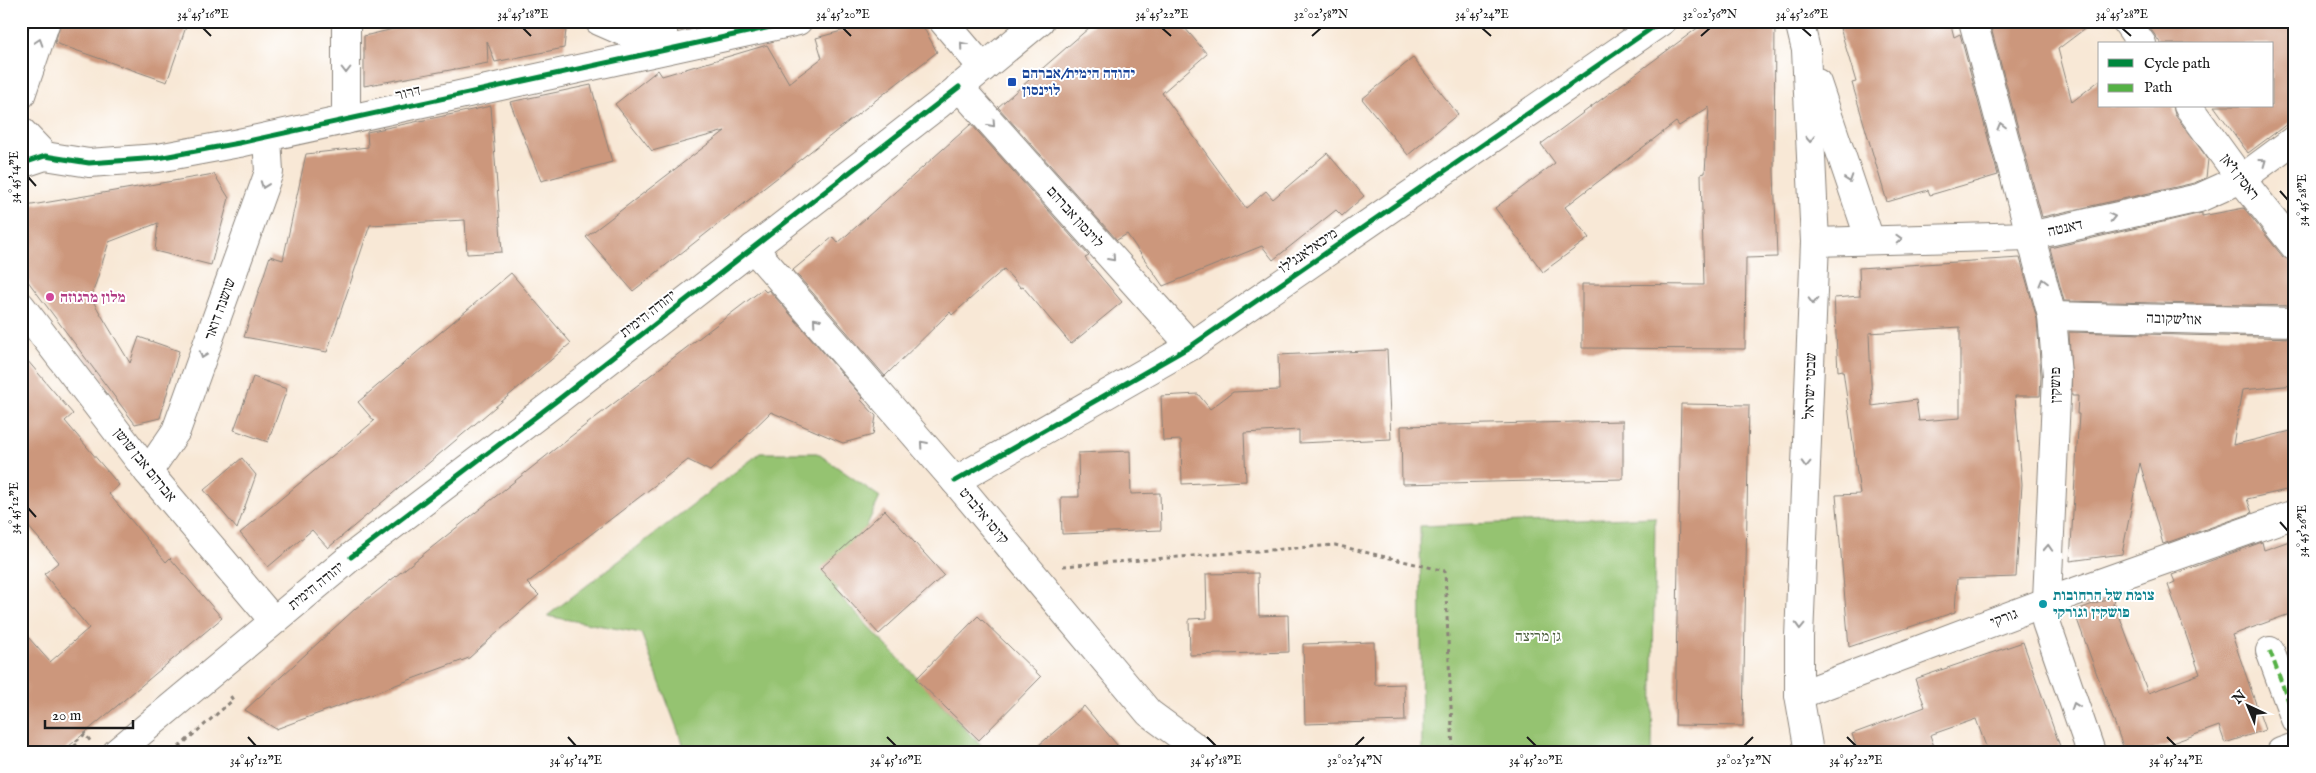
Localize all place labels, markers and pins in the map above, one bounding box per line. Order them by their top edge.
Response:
place label: יהודה הימית/אברהם לוינסון [1022,64,1136,100]
marker: יהודה הימית/אברהם לוינסון [1006,76,1018,88]
place label: מלון מרגוזה [60,288,126,307]
marker: מלון מרגוזה [44,291,56,303]
place label: צומת של הרחובות פושקין וגורקי [2053,586,2155,622]
marker: צומת של הרחובות פושקין וגורקי [2037,598,2049,610]

